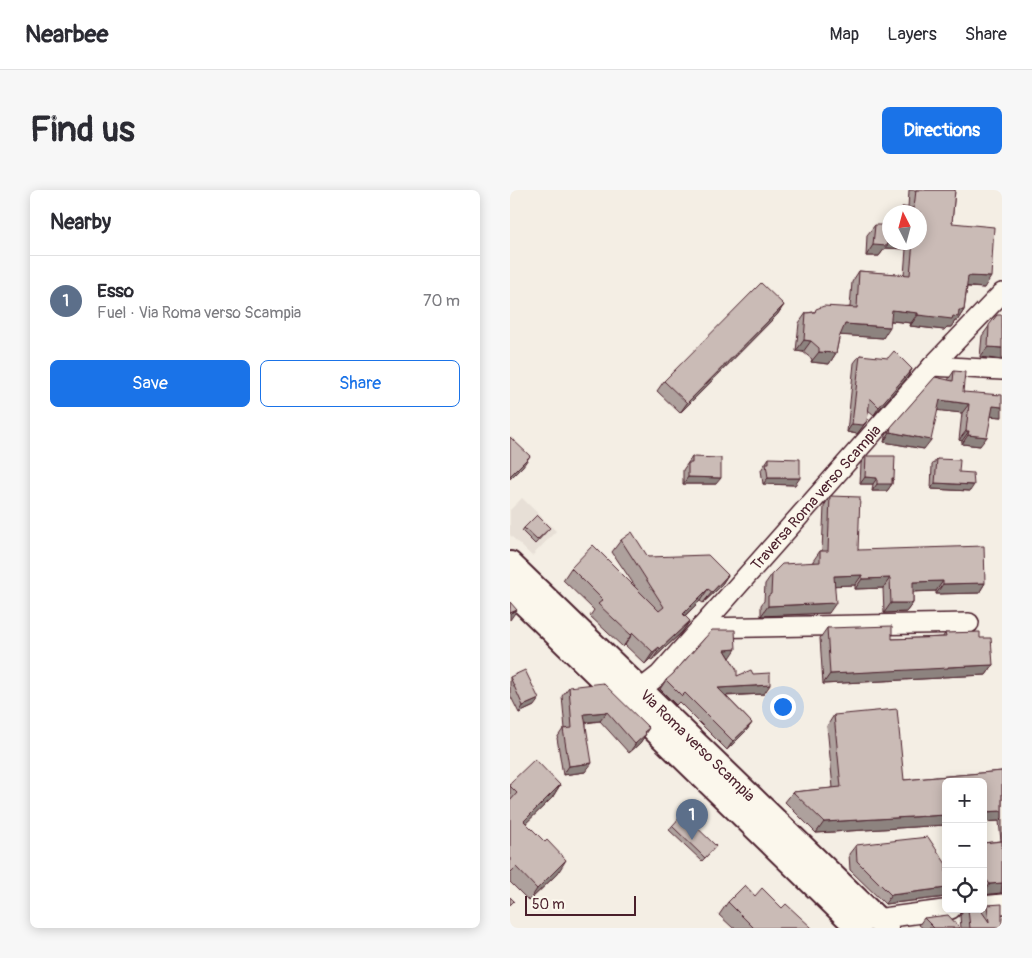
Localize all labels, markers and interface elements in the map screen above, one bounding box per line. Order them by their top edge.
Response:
text: Nearbee [25,20,108,49]
text: Map [830,23,859,46]
text: Layers [887,23,937,46]
text: Share [965,23,1007,46]
button: Directions [882,107,1002,154]
text: Find us [30,108,135,152]
north arrow [882,205,927,250]
text: Nearby [50,209,111,236]
text: Esso [97,279,134,303]
text: 1 [63,291,69,311]
text: 70 m [423,291,460,311]
text: Fuel · Via Roma verso Scampia [97,303,301,323]
button: Save [50,360,250,407]
button: Share [260,360,460,407]
street label: Traversa Roma verso Scampia [747,421,885,574]
street label: Via Roma verso Scampia [636,686,759,806]
your location [770,694,796,720]
map controls [942,778,987,913]
button: + [942,778,987,823]
pin: 1 [676,799,708,840]
button: − [942,823,987,868]
button: locate [942,868,987,913]
scale bar [525,893,636,916]
text: 50 m [532,896,565,913]

